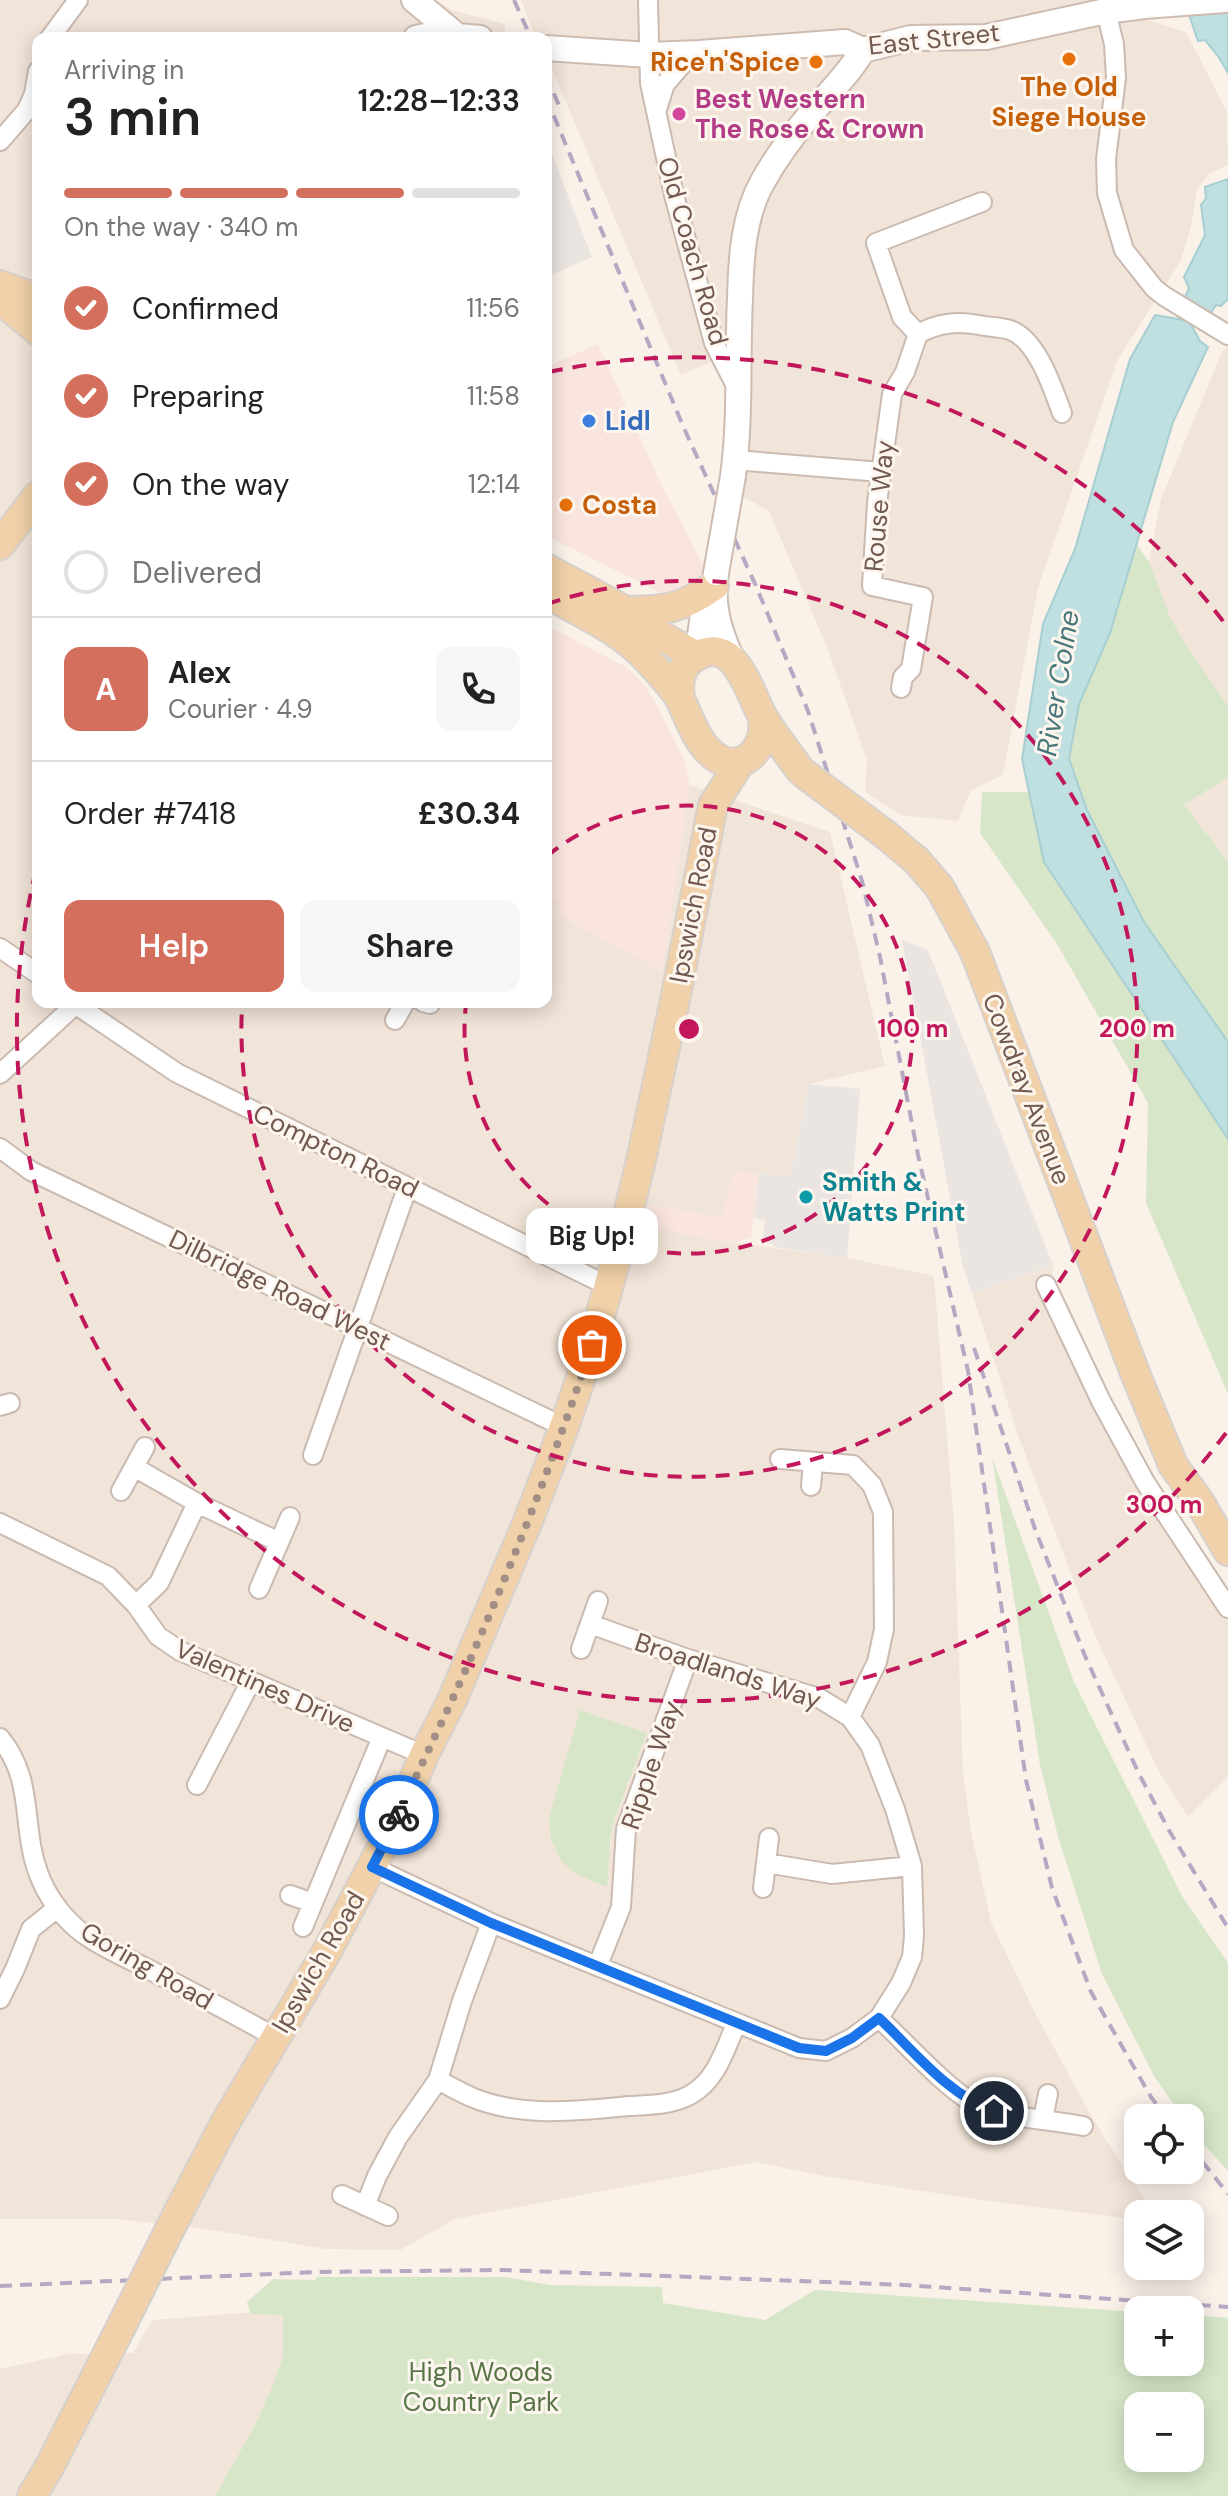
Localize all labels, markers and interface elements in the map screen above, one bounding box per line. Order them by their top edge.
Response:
street label: East Street [867,15,1001,63]
place label: Rice'n'Spice [650,45,800,79]
marker: The Old Siege House [1060,50,1078,68]
text: Arriving in [64,53,184,87]
marker: Rice'n'Spice [807,53,825,71]
place label: The Old Siege House [992,70,1146,134]
text: 12:28–12:33 [358,81,520,120]
place label: Best Western The Rose & Crown [695,82,924,146]
text: 3 min [64,83,201,151]
marker: Best Western The Rose & Crown [670,105,688,123]
street label: Old Coach Road [650,153,736,349]
text: On the way · 340 m [64,210,298,244]
icon: check [64,286,108,330]
text: Confirmed [132,289,279,328]
text: 11:56 [466,291,520,325]
icon: check [64,374,108,418]
text: Preparing [132,377,264,416]
text: 11:58 [467,379,520,413]
place label: Lidl [605,404,651,438]
marker: Lidl [580,412,598,430]
street label: Rouse Way [856,439,902,573]
icon: check [64,462,108,506]
text: On the way [132,465,289,504]
text: 12:14 [468,467,520,501]
place label: Costa [582,488,657,522]
marker: Costa [557,496,575,514]
text: Delivered [132,553,262,592]
water label: River Colne [1028,607,1088,759]
button: phone [436,647,520,731]
text: Alex [168,653,231,692]
text: A [95,670,117,709]
text: Courier · 4.9 [168,692,313,726]
text: Order #7418 [64,794,237,833]
text: £30.34 [418,794,520,833]
street label: Ipswich Road [661,824,725,986]
button: Help [64,900,284,992]
button: Share [300,900,520,992]
street label: Cowdray Avenue [975,988,1079,1190]
text: 100 m [878,1013,948,1044]
text: 200 m [1099,1013,1175,1044]
centre of rings [675,1015,703,1043]
street label: Compton Road [247,1096,425,1206]
place label: Smith & Watts Print [822,1165,966,1229]
marker: Smith & Watts Print [797,1188,815,1206]
callout: Big Up! [526,1209,658,1265]
text: Big Up! [549,1219,635,1253]
street label: Dilbridge Road West [163,1222,397,1358]
pin [558,1311,626,1379]
icon: bag [570,1323,614,1367]
text: 300 m [1126,1489,1202,1520]
street label: Broadlands Way [631,1625,825,1717]
street label: Valentines Drive [170,1631,360,1741]
street label: Ripple Way [613,1696,689,1834]
courier [359,1775,439,1855]
icon: bike [377,1793,421,1837]
street label: Ipswich Road [264,1885,372,2039]
street label: Goring Road [74,1914,220,2018]
pin [960,2077,1028,2145]
icon: home [972,2089,1016,2133]
map controls [1124,2104,1204,2472]
button: locate [1124,2104,1204,2184]
button: layers [1124,2200,1204,2280]
button: + [1124,2296,1204,2376]
park label: High Woods Country Park [403,2355,559,2419]
button: − [1124,2392,1204,2472]

